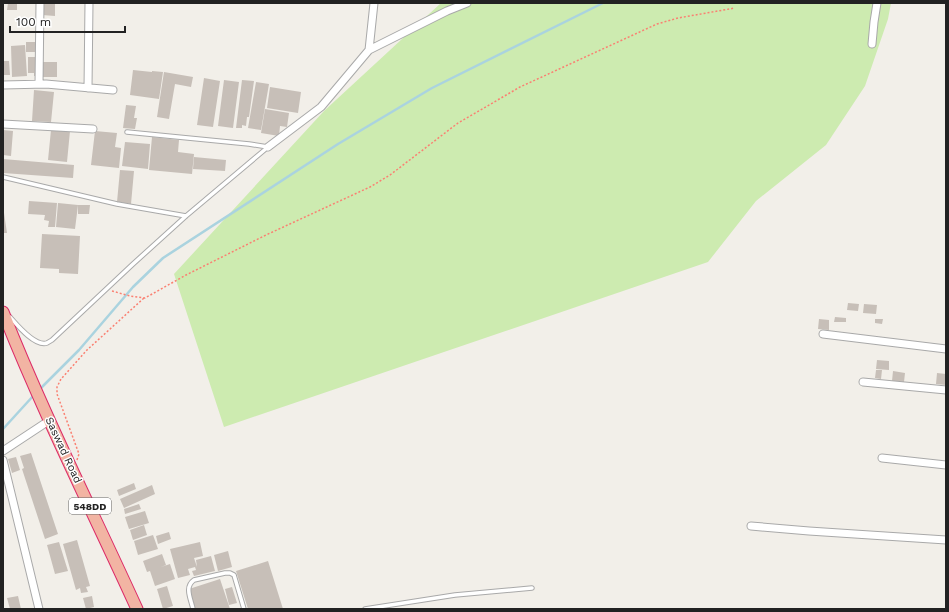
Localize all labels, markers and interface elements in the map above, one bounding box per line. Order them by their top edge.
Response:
scale bar [10,8,125,34]
text: 100 m [16,15,51,29]
street label: Saswad Road [43,415,85,485]
road number: 548DD [69,498,111,514]

